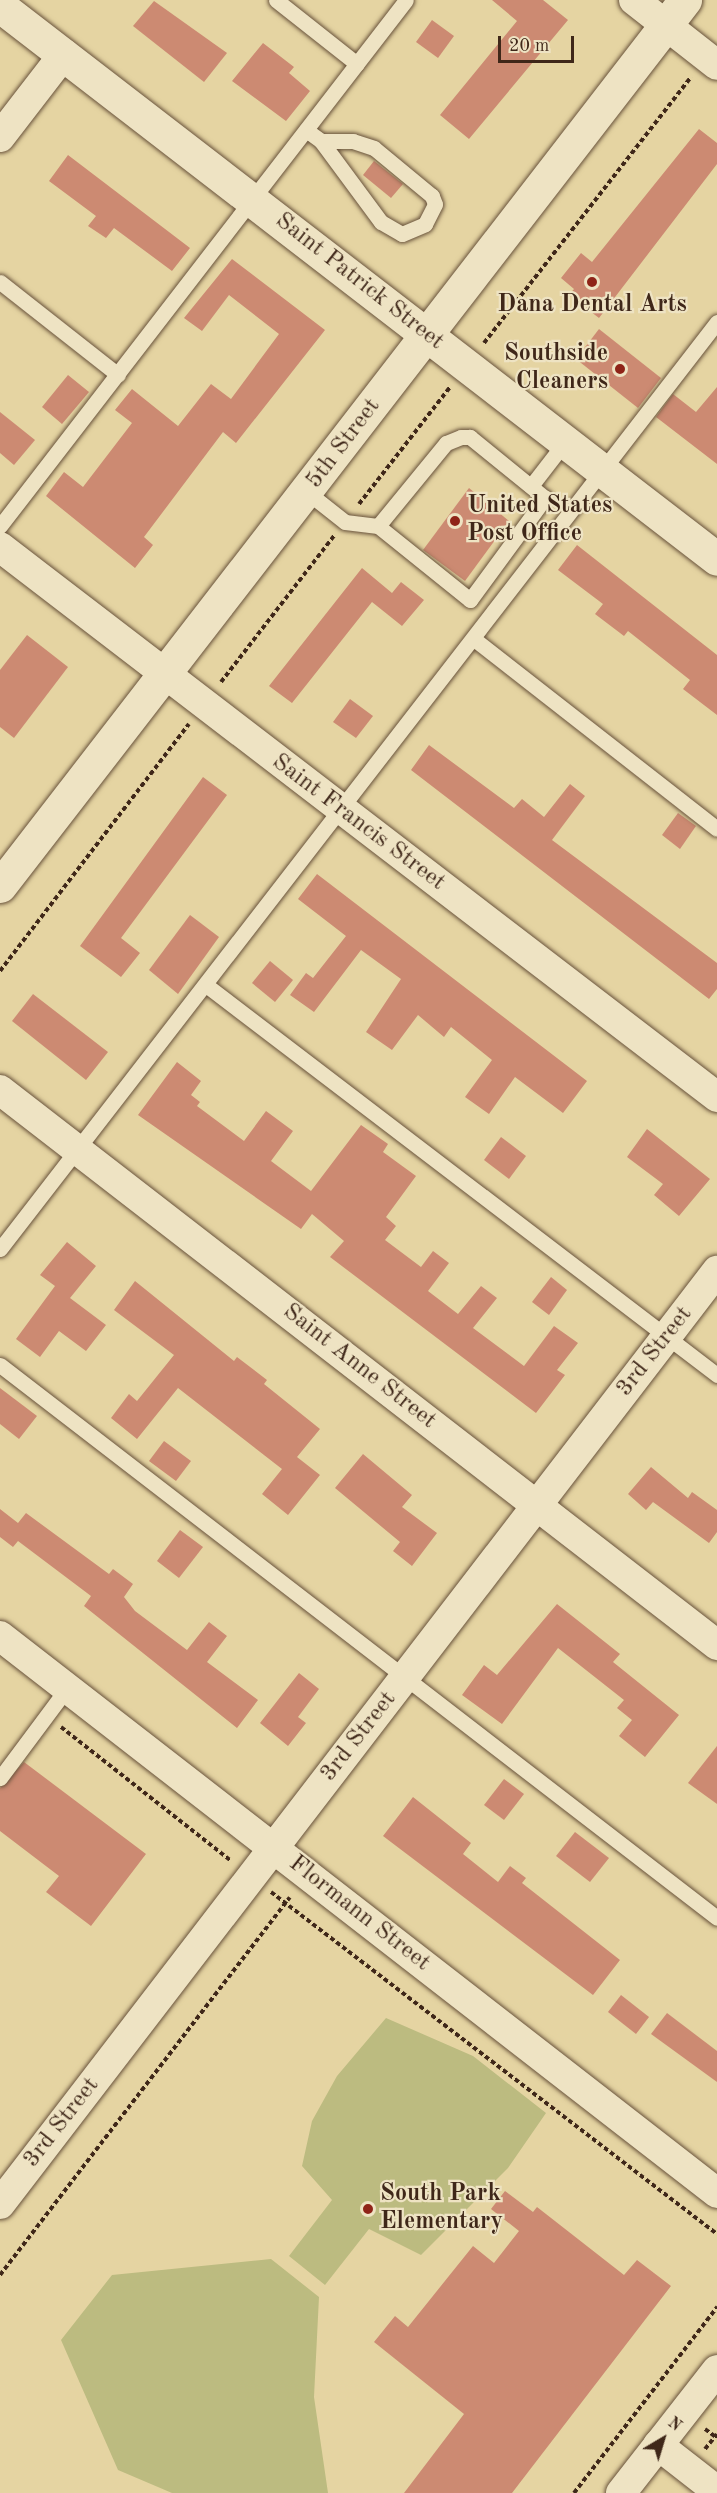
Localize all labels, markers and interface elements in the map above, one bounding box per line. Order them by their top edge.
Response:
scale bar [501,24,578,62]
text: 20 m [509,37,549,55]
street label: Saint Patrick Street [269,207,449,357]
marker: Dana Dental Arts [585,275,599,289]
place label: Dana Dental Arts [497,292,687,320]
place label: Southside Cleaners [504,341,608,397]
marker: Southside Cleaners [613,362,627,376]
street label: 5th Street [301,393,387,495]
place label: United States Post Office [467,493,612,549]
marker: United States Post Office [448,514,462,528]
street label: Saint Francis Street [266,748,450,898]
street label: Saint Anne Street [276,1298,442,1436]
street label: 3rd Street [611,1301,699,1403]
street label: 3rd Street [315,1686,403,1788]
street label: Flormann Street [283,1850,435,1978]
street label: 3rd Street [18,2072,106,2174]
place label: South Park Elementary [380,2181,503,2237]
marker: South Park Elementary [361,2202,375,2216]
north arrow [633,2409,693,2469]
text: N [664,2415,684,2435]

